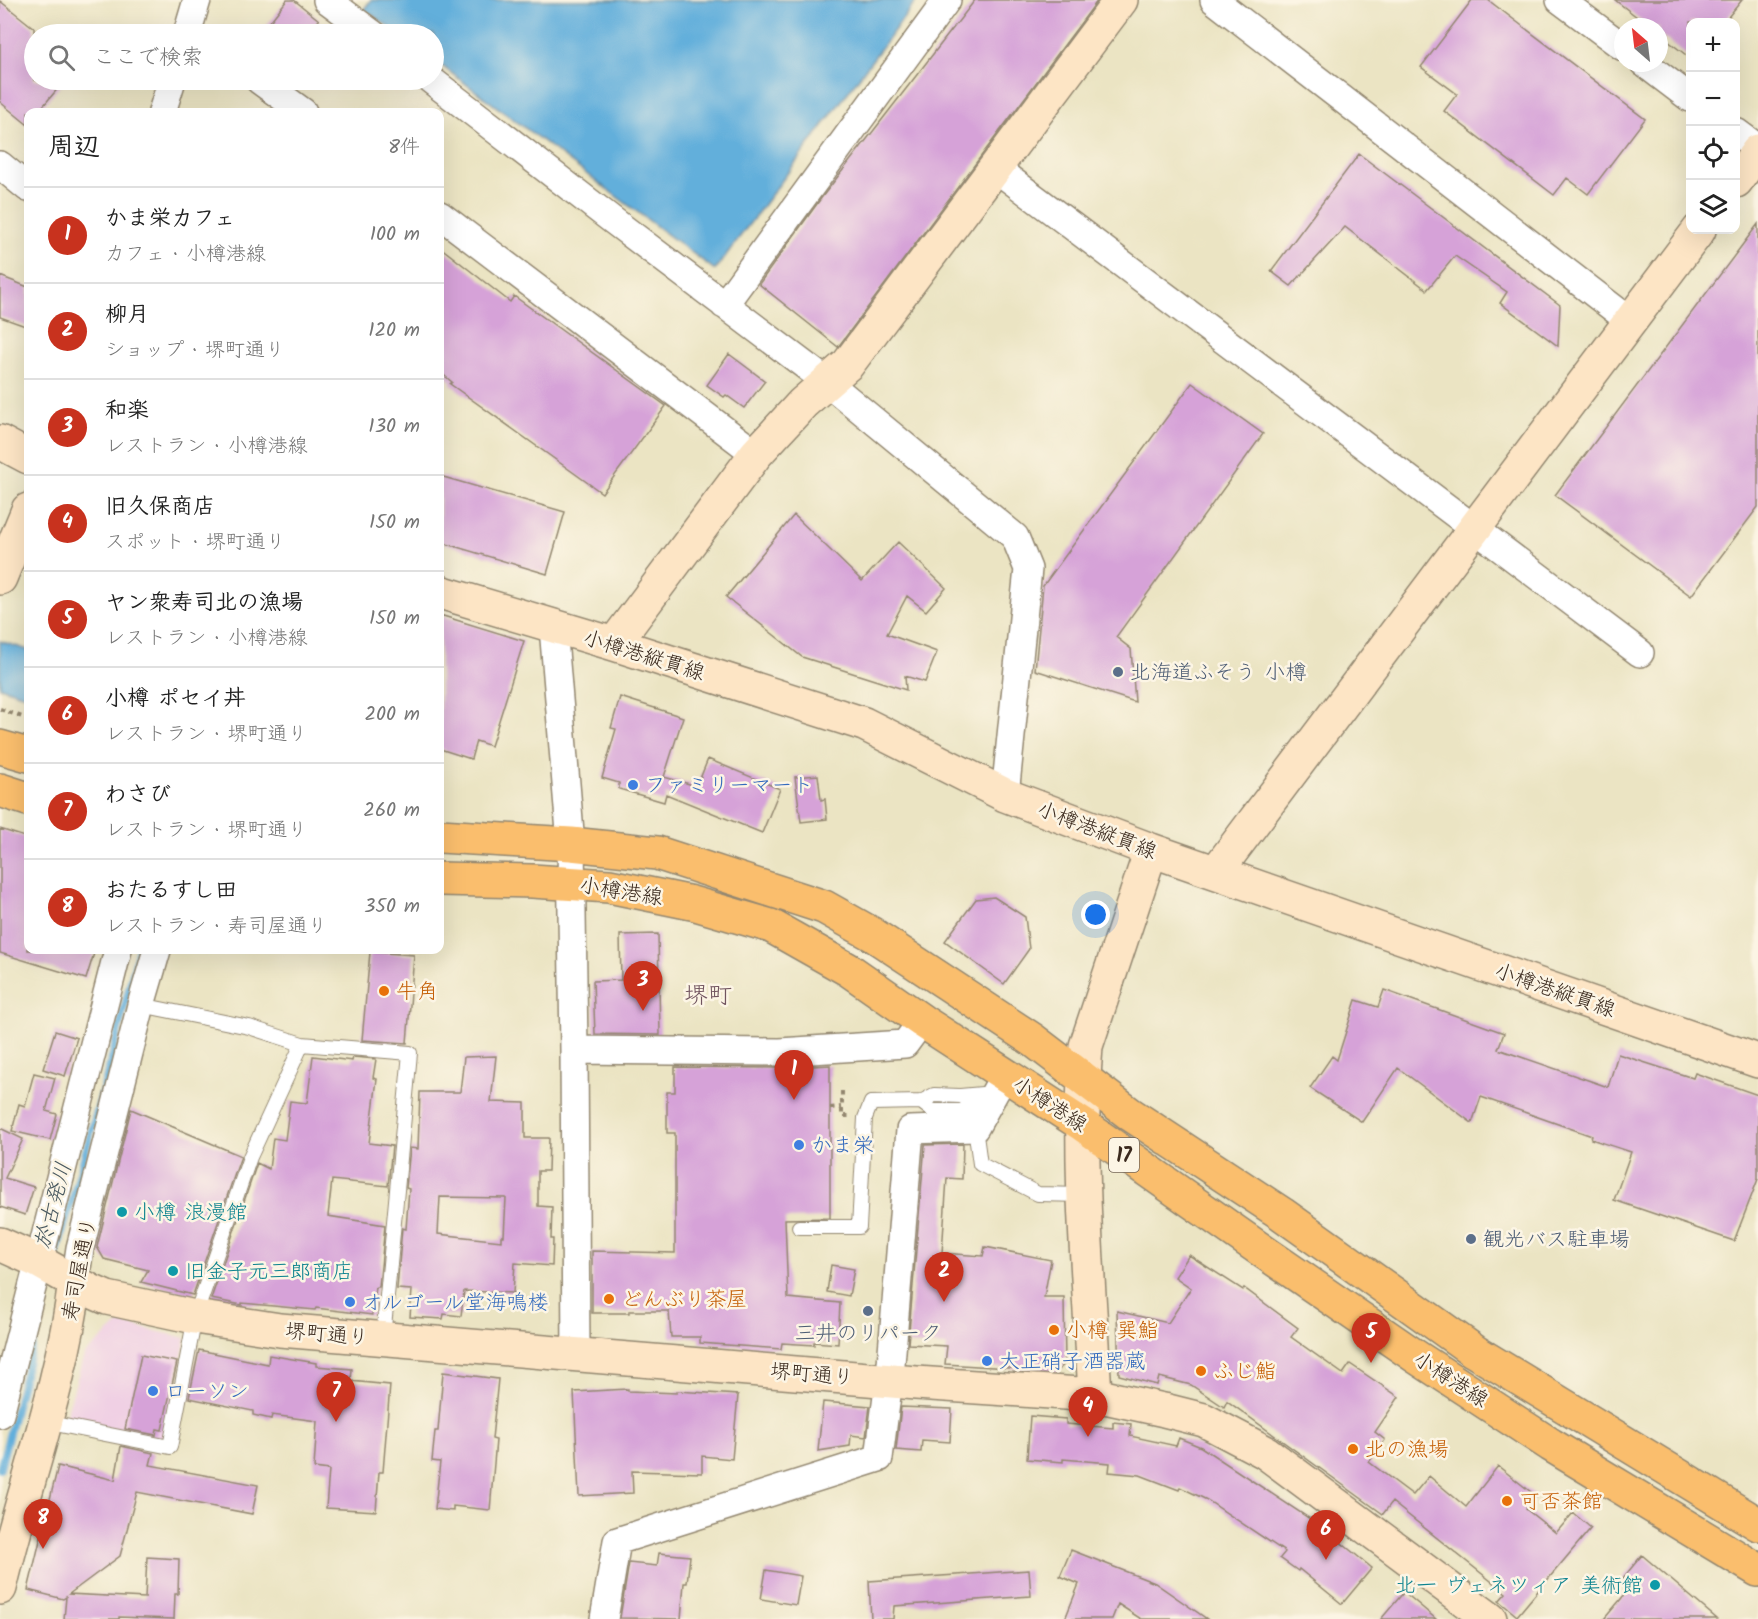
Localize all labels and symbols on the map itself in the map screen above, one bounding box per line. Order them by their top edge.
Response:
north arrow [1614,18,1668,72]
street label: 小樽港縦貫線 [578,622,709,691]
place label: 北海道ふそう 小樽 [1130,657,1306,690]
marker: 北海道ふそう 小樽 [1111,665,1125,679]
place label: ファミリーマート [645,770,813,803]
marker: ファミリーマート [626,778,640,792]
street label: 小樽港縦貫線 [1032,793,1161,869]
street label: 小樽港線 [577,870,665,915]
your location [1081,900,1110,929]
street label: 小樽港縦貫線 [1490,955,1619,1028]
pin: 3 [624,962,662,1011]
place label: 牛角 [396,976,438,1009]
district label: 堺町 [684,977,732,1016]
marker: 牛角 [377,984,391,998]
pin: 1 [774,1050,814,1100]
street label: 小樽港線 [1005,1069,1093,1142]
place label: かま栄 [811,1130,874,1163]
marker: かま栄 [792,1138,806,1152]
road number: 17 [1109,1138,1139,1172]
water label: 於古発川 [26,1159,83,1253]
place label: 小樽 浪漫館 [134,1197,247,1230]
marker: 小樽 浪漫館 [115,1205,129,1219]
street label: 寿司屋通り [54,1215,107,1324]
place label: 観光バス駐車場 [1483,1224,1630,1257]
marker: 観光バス駐車場 [1464,1232,1478,1246]
pin: 2 [924,1252,964,1302]
place label: 旧金子元三郎商店 [185,1256,353,1289]
marker: 旧金子元三郎商店 [166,1264,180,1278]
place label: どんぶり茶屋 [621,1284,747,1317]
place label: オルゴール堂海鳴楼 [362,1287,548,1320]
marker: どんぶり茶屋 [602,1292,616,1306]
marker: オルゴール堂海鳴楼 [343,1295,357,1309]
marker: 三井のリパーク [861,1304,875,1318]
pin: 5 [1352,1314,1390,1363]
street label: 堺町通り [284,1315,370,1356]
place label: 小樽 巽鮨 [1066,1315,1158,1348]
place label: 三井のリパーク [795,1318,942,1351]
marker: 小樽 巽鮨 [1047,1323,1061,1337]
street label: 小樽港線 [1406,1344,1494,1417]
place label: 大正硝子酒器蔵 [999,1346,1146,1379]
marker: 大正硝子酒器蔵 [980,1354,994,1368]
street label: 堺町通り [769,1355,855,1396]
place label: ふじ鮨 [1213,1356,1276,1389]
marker: ふじ鮨 [1194,1364,1208,1378]
pin: 7 [316,1372,356,1422]
place label: ローソン [165,1376,249,1409]
marker: ローソン [146,1384,160,1398]
pin: 4 [1068,1388,1108,1437]
place label: 北の漁場 [1365,1434,1449,1467]
marker: 北の漁場 [1346,1442,1360,1456]
place label: 可否茶館 [1519,1486,1603,1519]
marker: 可否茶館 [1500,1494,1514,1508]
pin: 8 [24,1500,63,1549]
pin: 6 [1306,1510,1346,1560]
place label: 北一 ヴェネツィア 美術館 [1395,1570,1643,1603]
marker: 北一 ヴェネツィア 美術館 [1648,1578,1662,1592]

